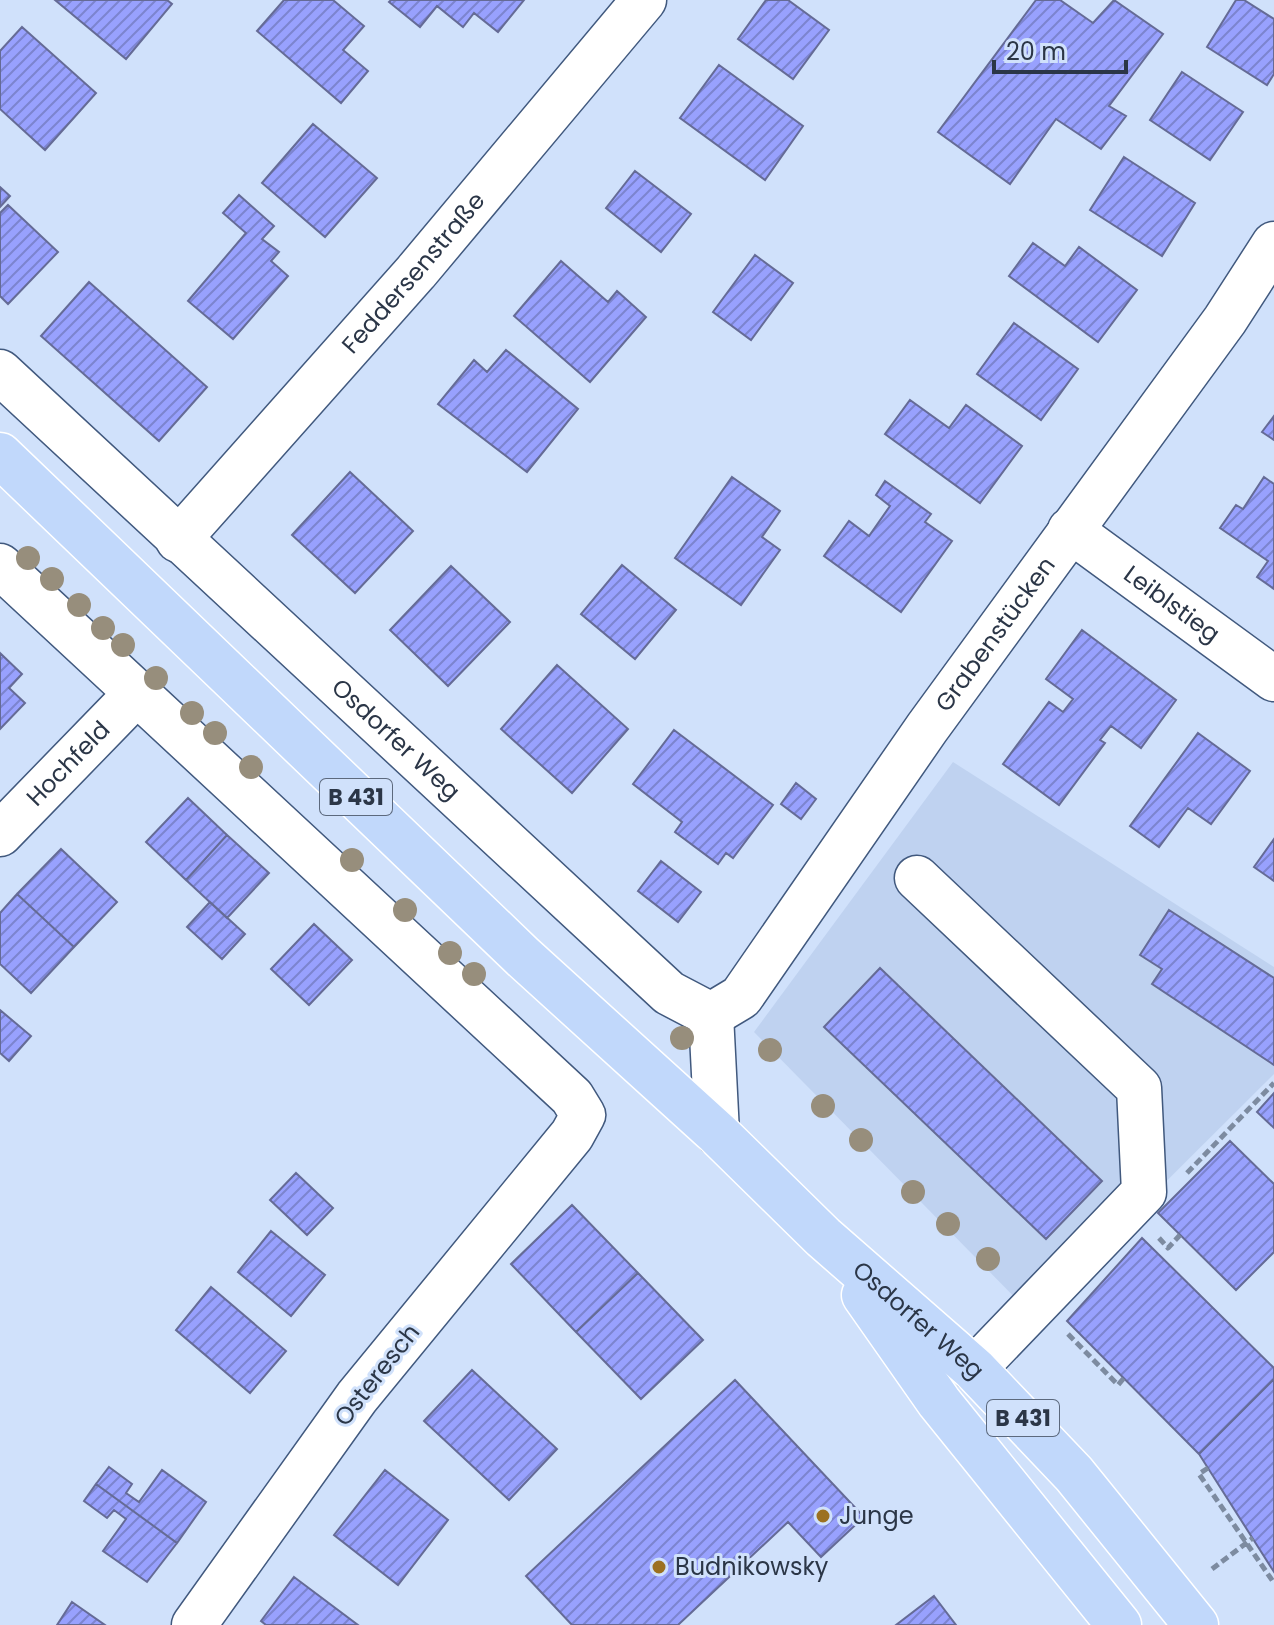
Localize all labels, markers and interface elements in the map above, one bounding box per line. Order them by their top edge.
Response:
scale bar [994,24,1126,74]
text: 20 m [1006,35,1066,68]
street label: Feddersenstraße [334,185,492,361]
street label: Grabenstücken [927,550,1063,718]
street label: Leiblstieg [1117,558,1227,650]
street label: Osdorfer Weg [325,671,468,807]
street label: Hochfeld [19,714,117,813]
road number: B 431 [320,779,392,815]
street label: Osdorfer Weg [846,1253,992,1386]
street label: Osteresch [326,1317,427,1433]
road number: B 431 [987,1400,1059,1436]
place label: Junge [839,1499,914,1532]
marker: Junge [814,1507,832,1525]
place label: Budnikowsky [675,1550,829,1583]
marker: Budnikowsky [650,1558,668,1576]

